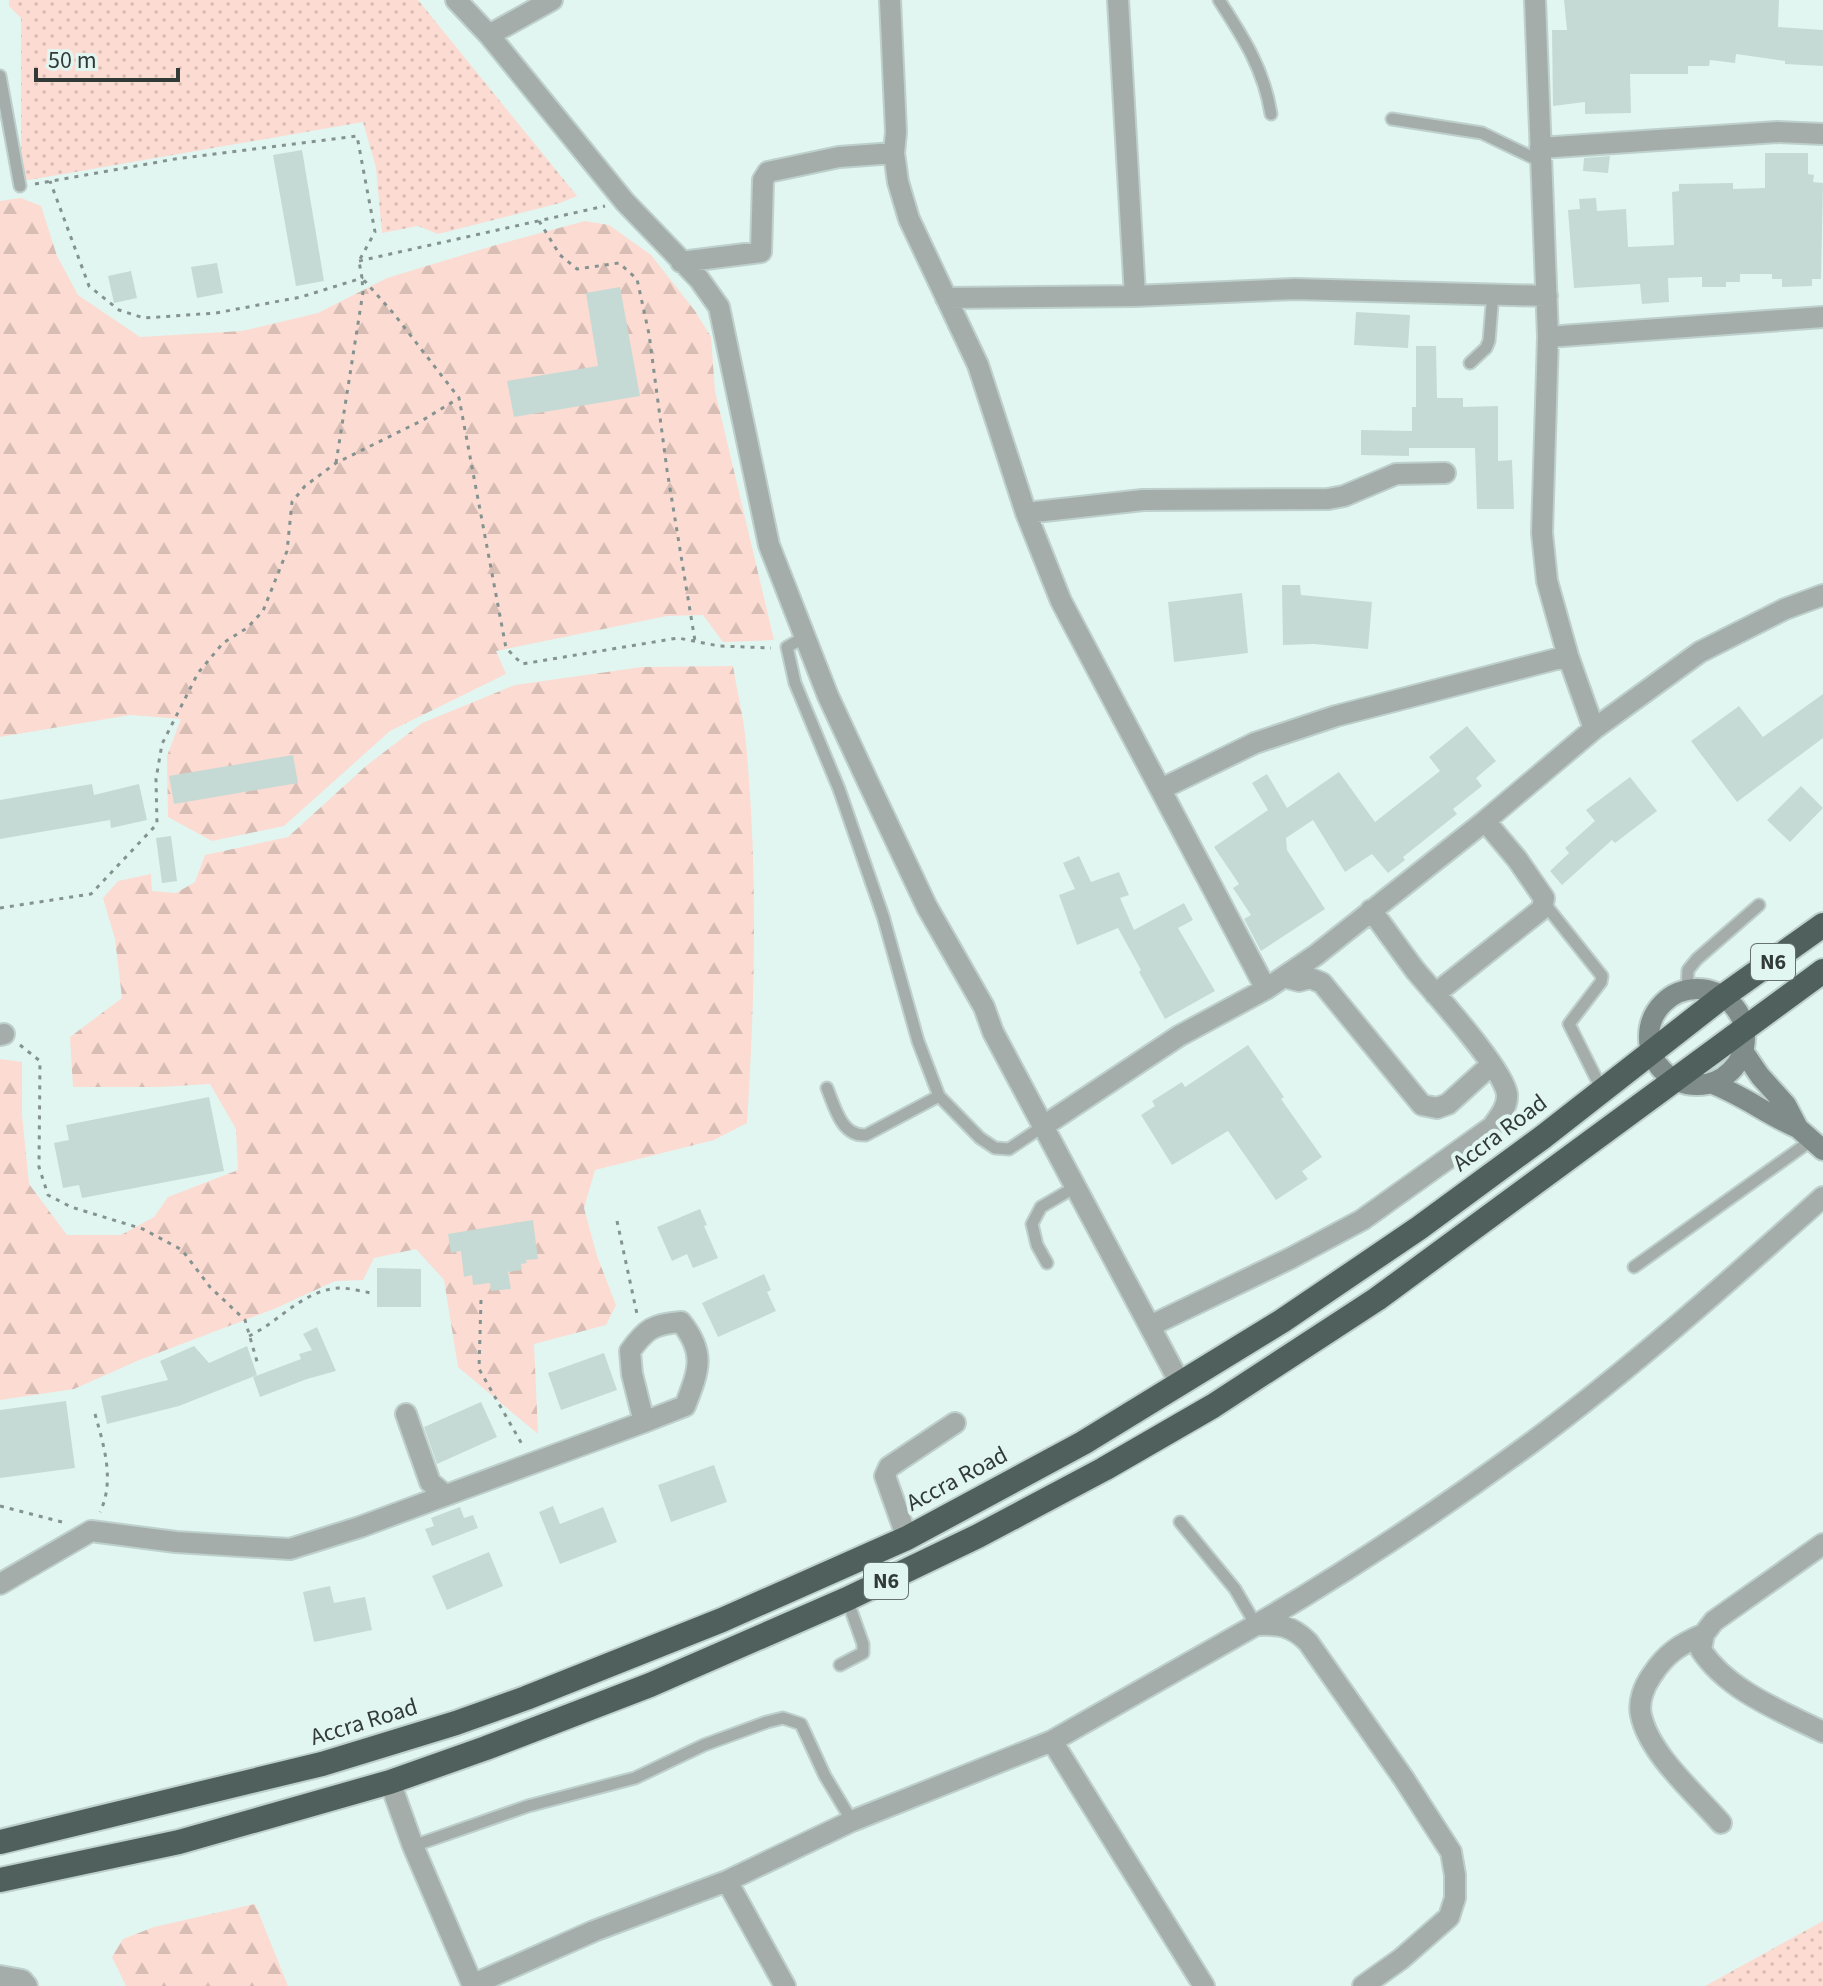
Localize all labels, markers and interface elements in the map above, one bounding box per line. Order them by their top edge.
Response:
scale bar [36,32,178,82]
text: 50 m [48,43,97,78]
road number: N6 [1751,944,1795,980]
street label: Accra Road [1445,1086,1555,1180]
street label: Accra Road [900,1438,1014,1520]
road number: N6 [864,1563,908,1599]
street label: Accra Road [306,1689,422,1755]

